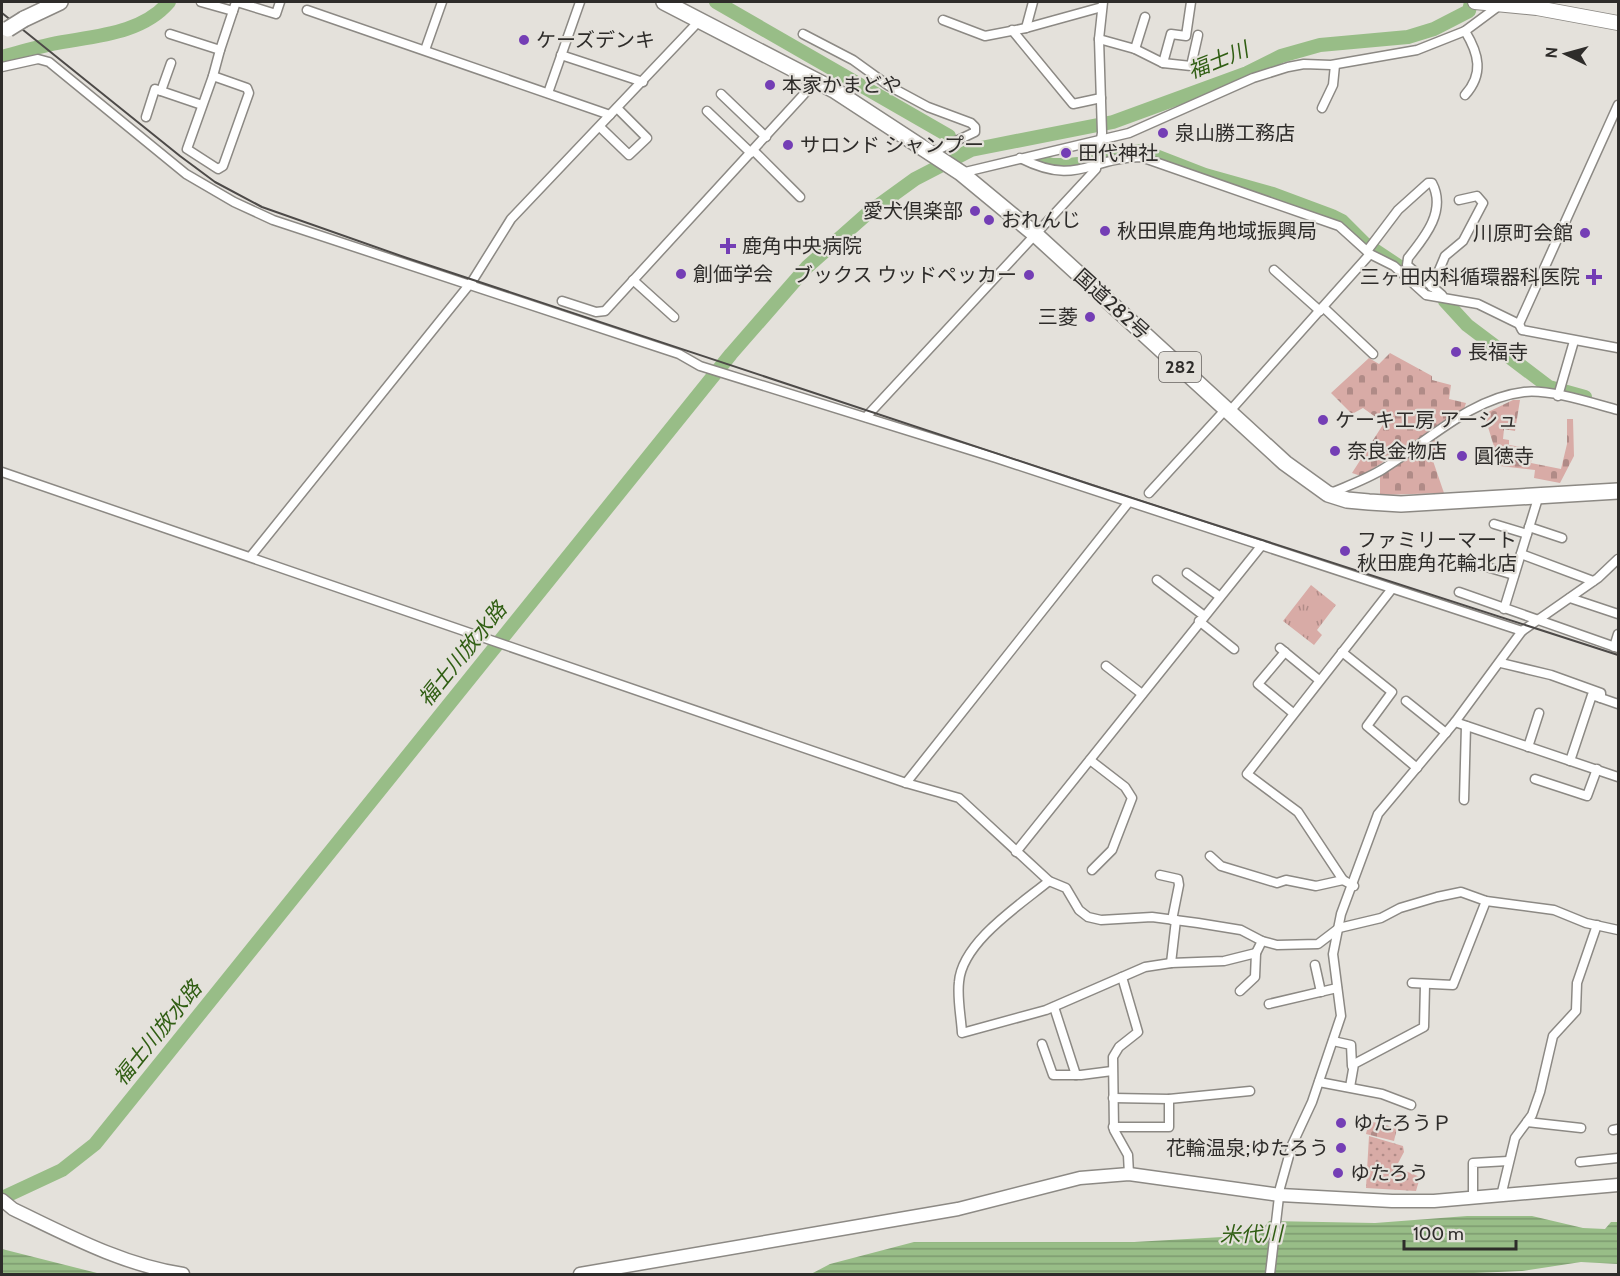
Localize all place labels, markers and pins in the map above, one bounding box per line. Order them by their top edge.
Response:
place label: ケーズデンキ [536,28,655,52]
marker: ケーズデンキ [517,33,531,47]
place label: 本家かまどや [782,73,902,97]
marker: 本家かまどや [763,78,777,92]
place label: 泉山勝工務店 [1175,121,1295,145]
marker: 泉山勝工務店 [1156,126,1170,140]
place label: サロンド シャンプー [800,133,984,157]
marker: サロンド シャンプー [781,138,795,152]
place label: 田代神社 [1078,141,1158,165]
marker: 田代神社 [1059,146,1073,160]
place label: 愛犬倶楽部 [863,199,963,223]
marker: 愛犬倶楽部 [968,204,982,218]
place label: おれんじ [1001,208,1081,232]
marker: おれんじ [982,213,996,227]
place label: 秋田県鹿角地域振興局 [1117,219,1317,243]
place label: 川原町会館 [1473,221,1573,245]
marker: 秋田県鹿角地域振興局 [1098,224,1112,238]
marker: 川原町会館 [1578,226,1592,240]
place label: 鹿角中央病院 [742,234,862,258]
marker: 鹿角中央病院 [719,237,737,255]
place label: 創価学会 [693,262,773,286]
place label: ブックス ウッドペッカー [793,263,1017,287]
place label: 三ヶ田内科循環器科医院 [1360,265,1580,289]
marker: 創価学会 [674,267,688,281]
marker: ブックス ウッドペッカー [1022,268,1036,282]
marker: 三ヶ田内科循環器科医院 [1585,268,1603,286]
place label: 三菱 [1038,305,1078,329]
marker: 三菱 [1083,310,1097,324]
place label: 長福寺 [1468,340,1528,364]
marker: 長福寺 [1449,345,1463,359]
place label: ケーキ工房 アーシュ [1335,408,1518,432]
marker: ケーキ工房 アーシュ [1316,413,1330,427]
place label: 奈良金物店 [1347,439,1447,463]
marker: 奈良金物店 [1328,444,1342,458]
place label: 圓徳寺 [1474,444,1534,468]
marker: 圓徳寺 [1455,449,1469,463]
place label: ファミリーマート 秋田鹿角花輪北店 [1357,528,1517,575]
marker: ファミリーマート 秋田鹿角花輪北店 [1338,544,1352,558]
place label: ゆたろうＰ [1353,1111,1452,1135]
marker: ゆたろうＰ [1334,1116,1348,1130]
place label: 花輪温泉;ゆたろう [1166,1136,1329,1160]
marker: 花輪温泉;ゆたろう [1334,1141,1348,1155]
place label: ゆたろう [1350,1161,1429,1185]
marker: ゆたろう [1331,1166,1345,1180]

